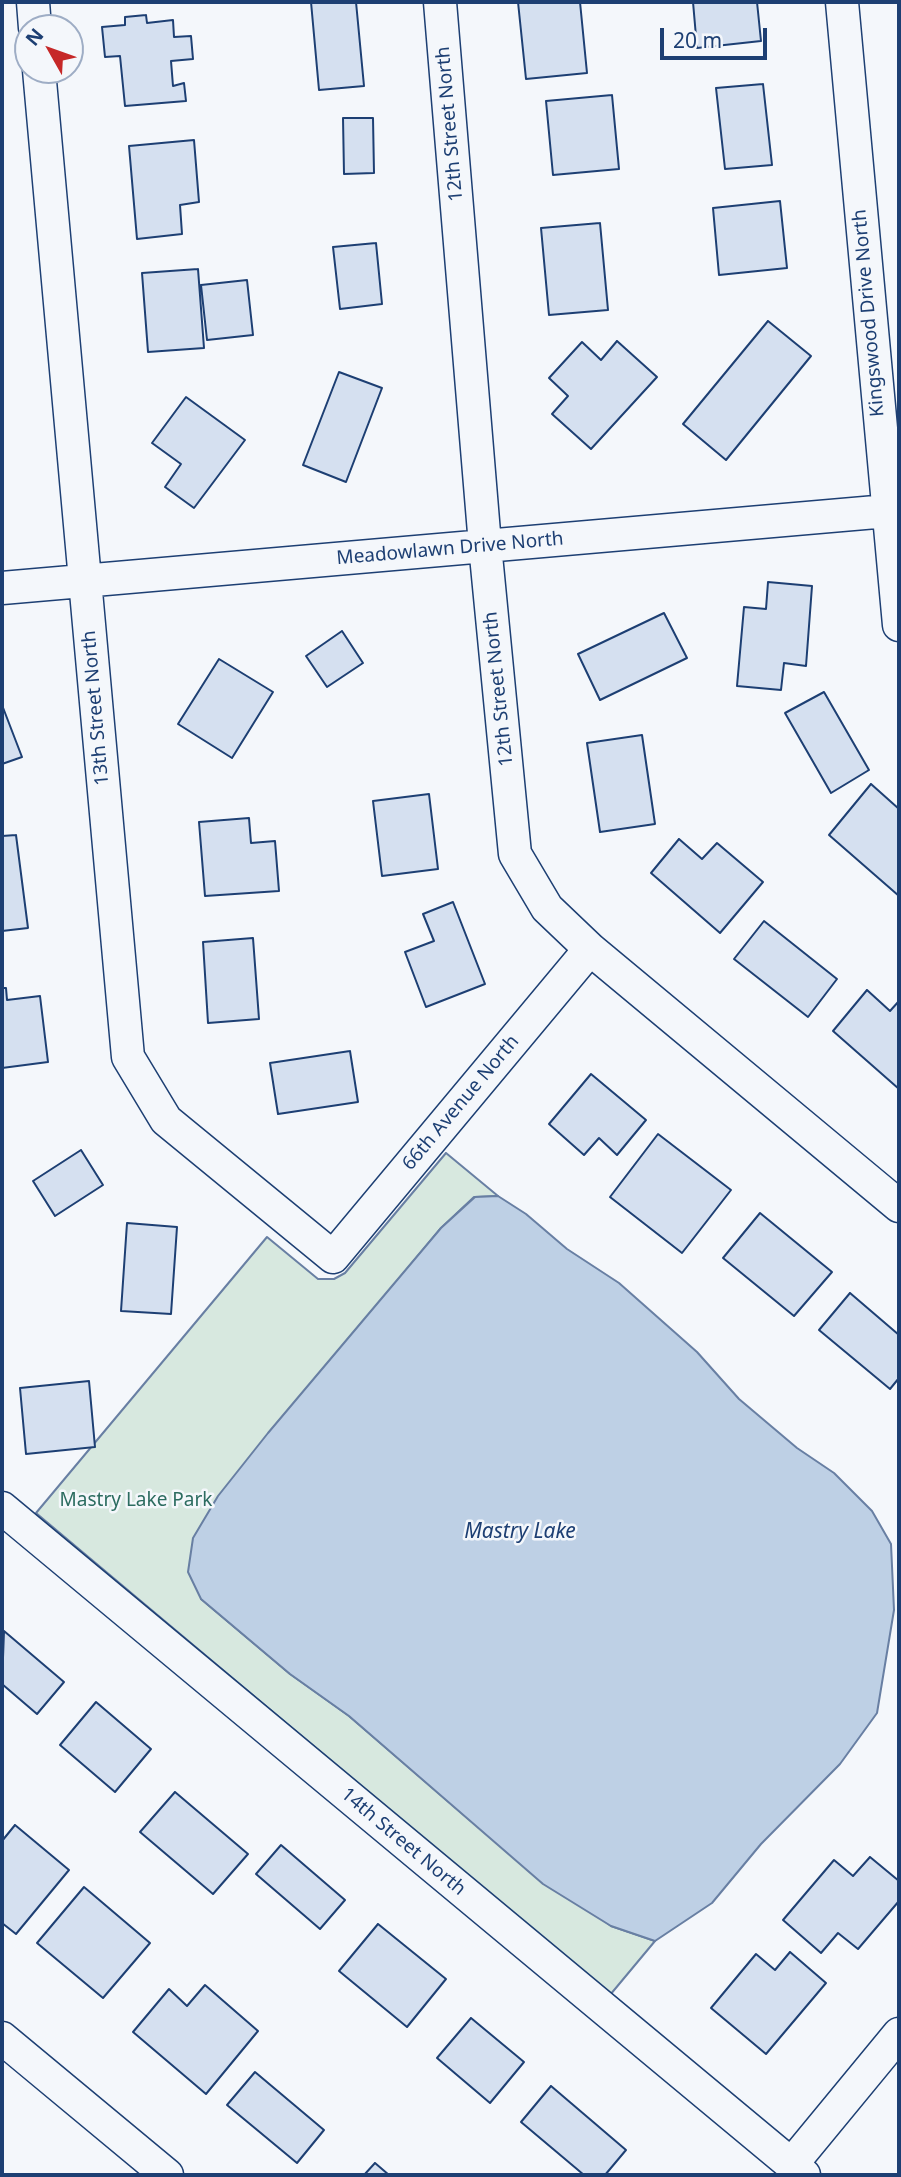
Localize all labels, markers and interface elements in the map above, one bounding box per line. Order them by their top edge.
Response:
north arrow [14,14,84,84]
scale bar [663,14,770,58]
text: N [20,23,49,51]
text: 20 m [673,26,722,54]
street label: 12th Street North [432,45,468,203]
street label: Kingswood Drive North [849,208,889,418]
street label: Meadowlawn Drive North [336,528,564,570]
street label: 12th Street North [480,610,518,768]
street label: 13th Street North [78,629,114,787]
street label: 66th Avenue North [398,1031,524,1175]
park label: Mastry Lake Park [60,1490,212,1512]
water label: Mastry Lake [464,1519,576,1545]
street label: 14th Street North [336,1783,470,1901]

